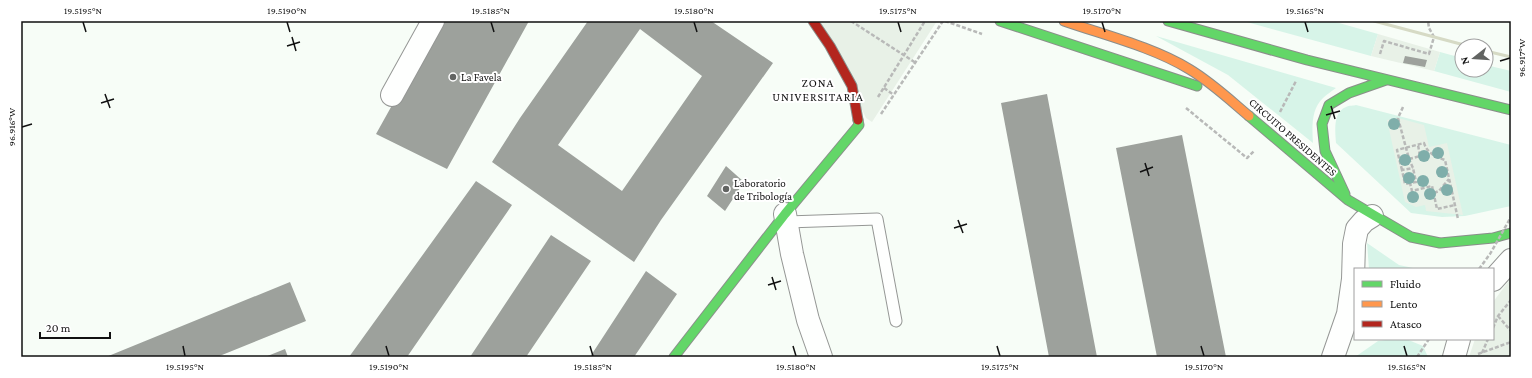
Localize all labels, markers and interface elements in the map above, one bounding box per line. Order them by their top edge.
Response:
text: 19.5195°N [64,5,102,16]
text: 19.5190°N [267,5,307,16]
text: 19.5185°N [472,5,511,16]
text: 19.5180°N [674,5,714,16]
text: 19.5175°N [879,5,917,16]
text: 19.5170°N [1083,5,1122,16]
text: 19.5165°N [1286,5,1324,16]
north arrow [1454,38,1494,78]
text: 96.917°W [1516,38,1527,77]
text: N [1457,55,1471,66]
place label: La Favela [461,71,502,83]
marker: La Favela [448,72,458,82]
district label: ZONA UNIVERSITARIA [772,76,864,104]
street label: CIRCUITO PRESIDENTES [1247,96,1339,178]
text: 96.916°W [6,107,17,146]
place label: Laboratorio de Tribología [734,177,792,203]
marker: Laboratorio de Tribología [721,184,731,194]
legend [1354,268,1494,340]
text: Fluido [1390,277,1421,291]
text: Lento [1390,297,1418,311]
scale bar [40,314,110,340]
text: Atasco [1390,317,1422,331]
text: 20 m [46,321,71,335]
text: 19.5195°N [166,361,204,372]
text: 19.5190°N [369,361,409,372]
text: 19.5185°N [574,361,613,372]
text: 19.5180°N [776,361,816,372]
text: 19.5175°N [981,361,1019,372]
text: 19.5170°N [1185,361,1224,372]
text: 19.5165°N [1388,361,1426,372]

